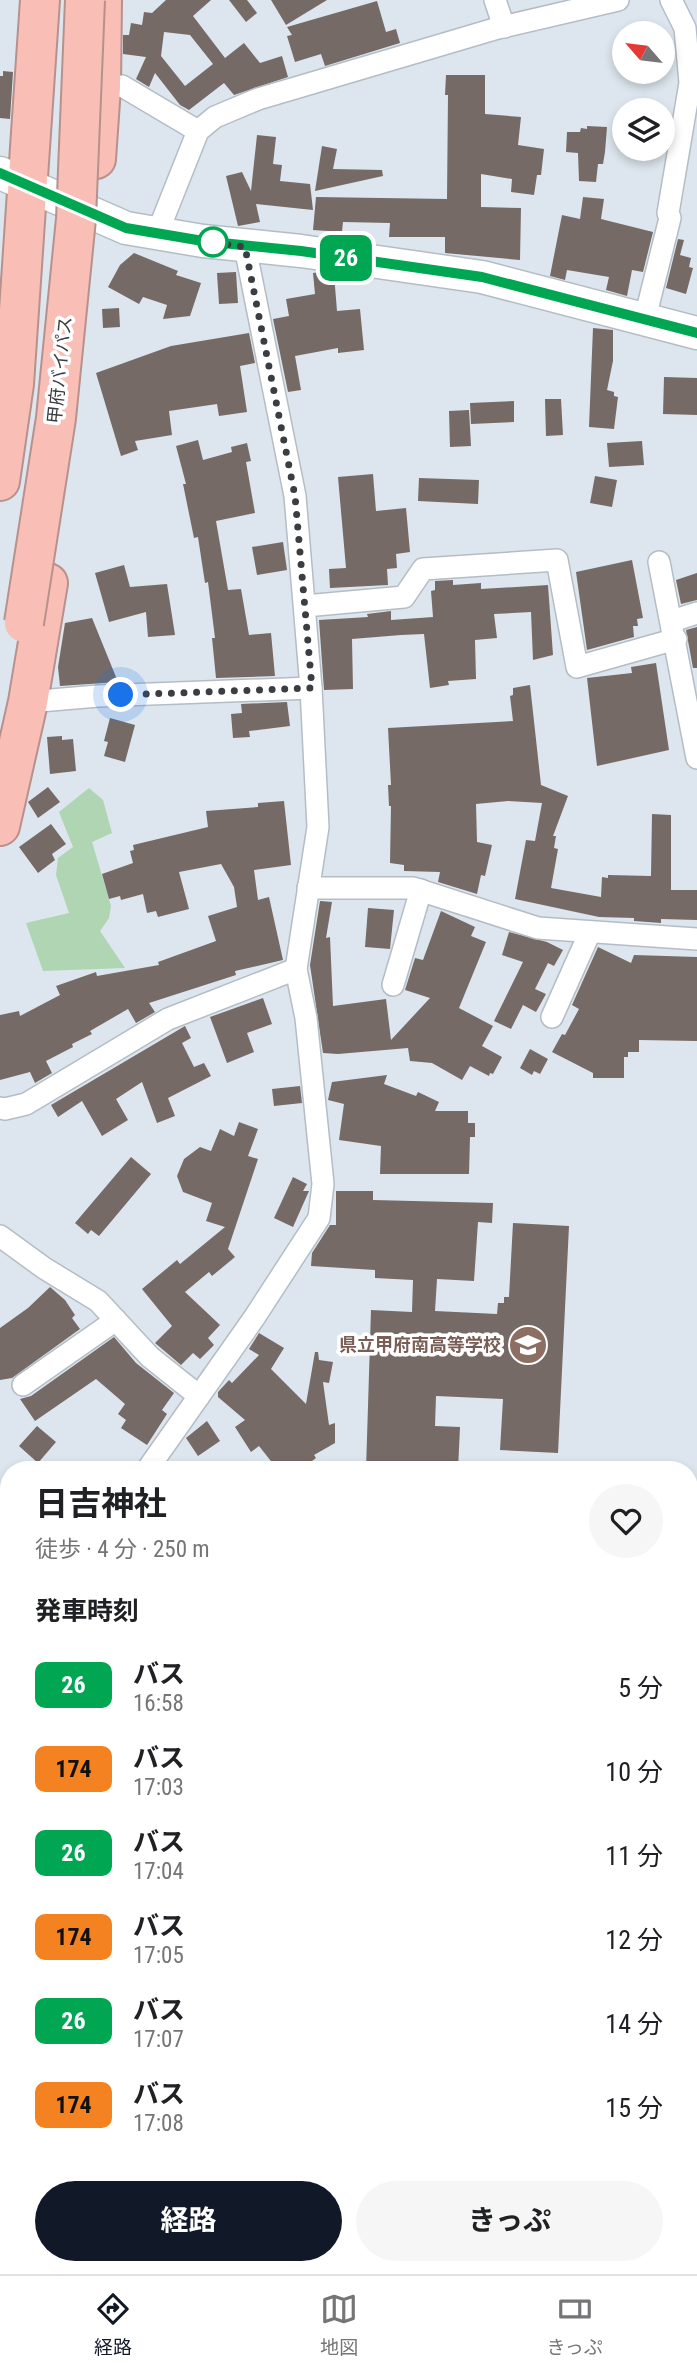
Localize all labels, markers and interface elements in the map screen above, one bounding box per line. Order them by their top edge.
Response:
north arrow [612,21,676,84]
map controls [612,21,675,161]
button: layers [612,98,675,161]
unlabelled marker [198,227,228,257]
line badge: 26 [314,235,378,281]
text: 26 [334,244,358,272]
street label: 甲府バイパス [43,315,76,425]
your location [103,677,138,712]
school or university icon: 県立甲府南高等学校 [507,1324,549,1366]
place label: 県立甲府南高等学校 [339,1334,501,1355]
text: 日吉神社 [35,1484,167,1523]
button: heart [589,1484,663,1558]
text: 徒歩 · 4 分 · 250 m [35,1536,210,1563]
text: 発車時刻 [35,1596,139,1626]
text: バス [133,1659,185,1689]
text: 26 [61,1671,86,1699]
text: 5 分 [618,1673,663,1703]
text: 16:58 [133,1690,184,1717]
text: バス [133,1743,185,1773]
text: 174 [55,1755,92,1783]
text: 10 分 [605,1757,663,1787]
text: 17:03 [133,1774,184,1801]
text: バス [133,1827,185,1857]
text: 26 [61,1839,86,1867]
text: 11 分 [605,1841,663,1871]
text: 17:04 [133,1858,184,1885]
text: バス [133,1911,185,1941]
text: 174 [55,1923,92,1951]
text: 12 分 [605,1925,663,1955]
text: 17:05 [133,1942,184,1969]
text: バス [133,1995,185,2025]
text: 26 [61,2007,86,2035]
text: 14 分 [605,2009,663,2039]
text: 17:07 [133,2026,184,2053]
text: バス [133,2079,185,2109]
text: 174 [55,2091,92,2119]
text: 15 分 [605,2093,663,2123]
text: 17:08 [133,2110,184,2137]
button: 経路 [35,2181,342,2261]
button: きっぷ [356,2181,663,2261]
tab: 経路 [94,2290,132,2359]
tab: 地図 [320,2290,358,2359]
tab: きっぷ [547,2290,603,2359]

